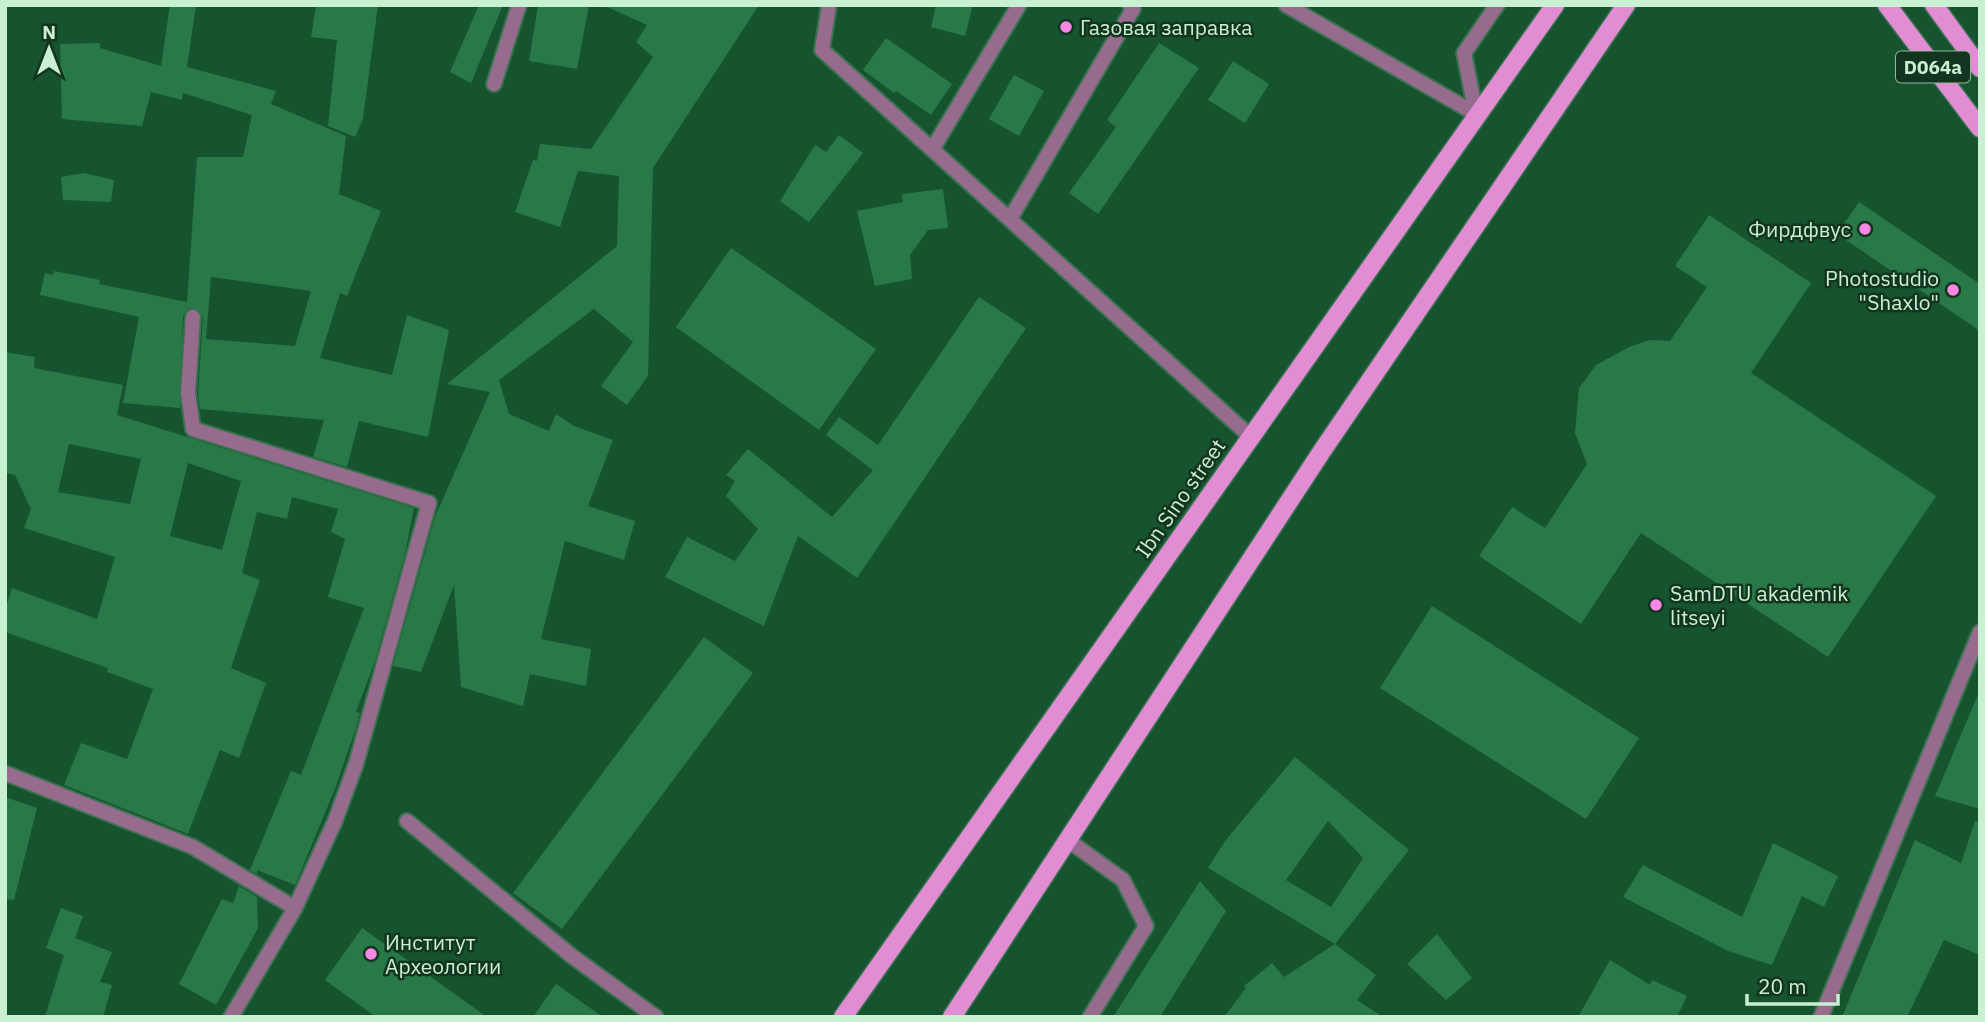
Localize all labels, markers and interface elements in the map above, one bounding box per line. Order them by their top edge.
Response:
place label: Газовая заправка [1080,13,1253,41]
north arrow [14,14,84,84]
marker: Газовая заправка [1058,19,1074,35]
text: N [42,20,56,44]
road number: D064a [1896,52,1970,82]
place label: Фирдфвус [1748,215,1851,243]
marker: Фирдфвус [1857,221,1873,237]
place label: Photostudio "Shaxlo" [1825,264,1939,316]
marker: Photostudio "Shaxlo" [1945,282,1961,298]
street label: Ibn Sino street [1129,433,1231,563]
place label: SamDTU akademik litseyi [1670,579,1848,631]
marker: SamDTU akademik litseyi [1648,597,1664,613]
place label: Институт Археологии [385,928,501,980]
marker: Институт Археологии [363,946,379,962]
scale bar [1747,962,1838,1006]
text: 20 m [1758,972,1807,1000]

